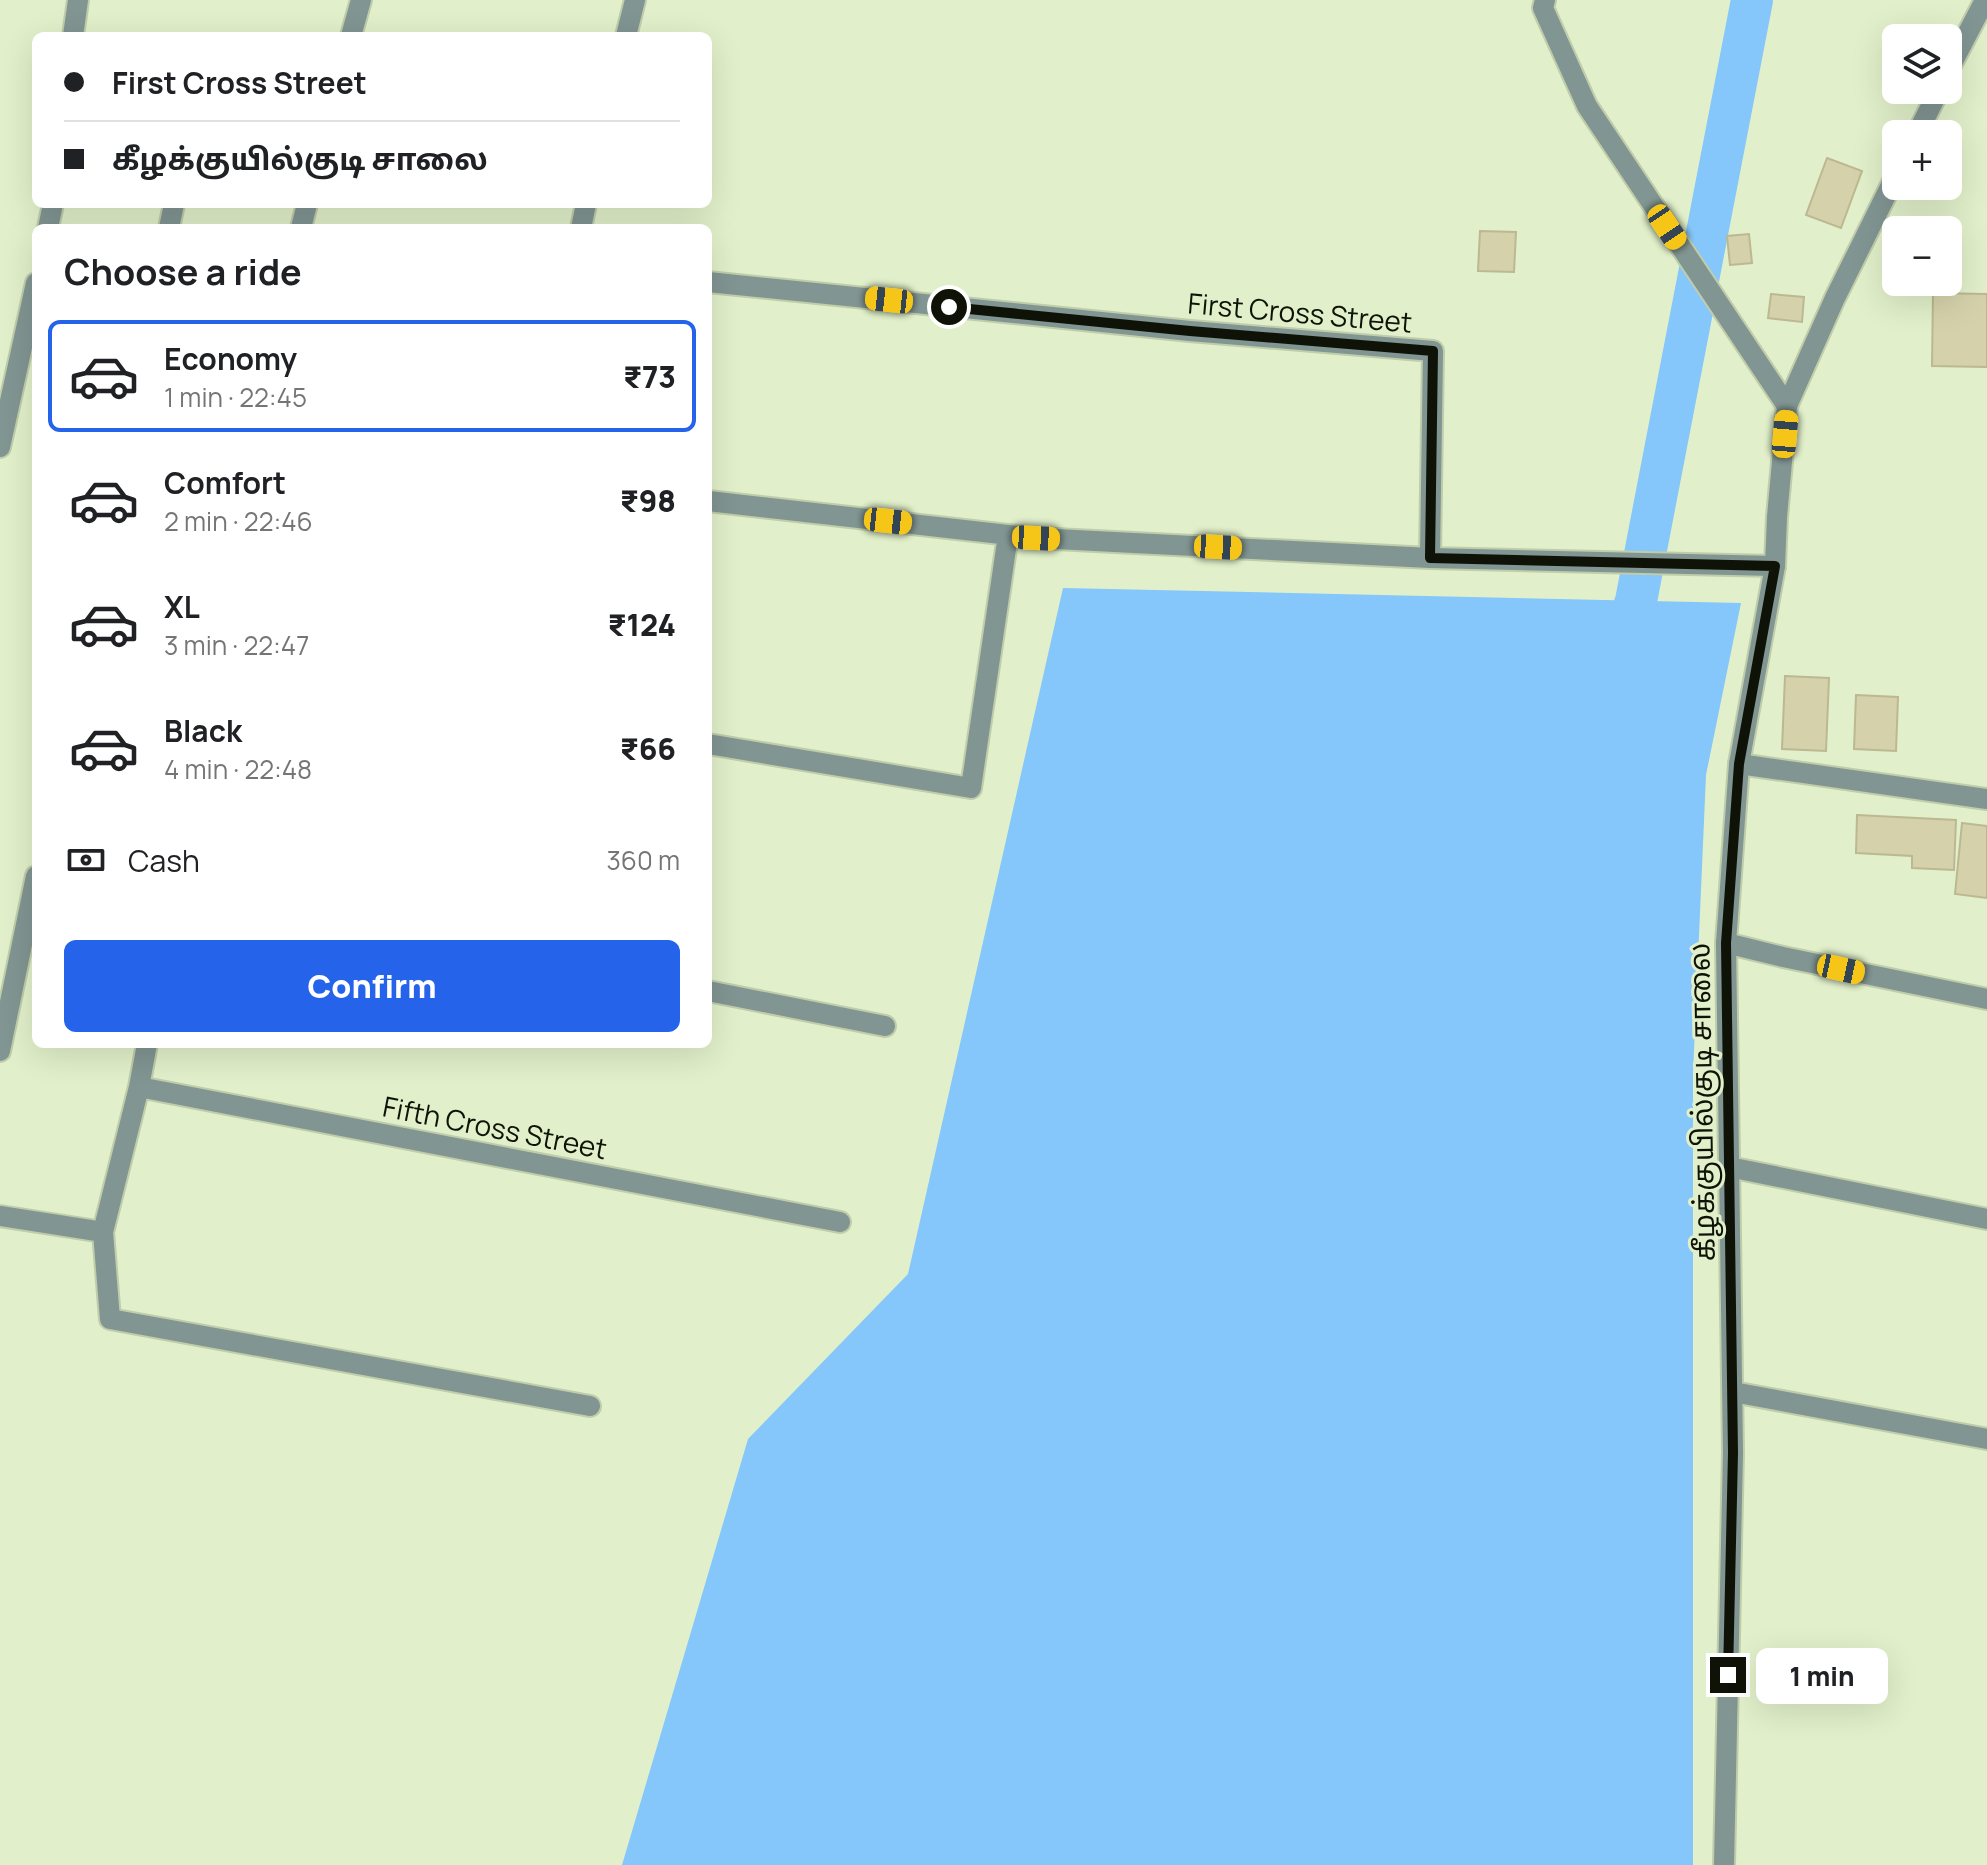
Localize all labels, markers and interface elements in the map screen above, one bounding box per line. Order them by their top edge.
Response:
map controls [1882,24,1962,296]
button: layers [1882,24,1962,104]
text: First Cross Street [112,62,367,103]
button: + [1882,120,1962,200]
text: கீழக்குயில்குடி சாலை [112,138,488,179]
car [1644,200,1690,254]
button: − [1882,216,1962,296]
text: Choose a ride [64,247,302,296]
street label: First Cross Street [1186,283,1414,341]
car [864,286,914,314]
route start [931,289,967,325]
text: Economy [164,338,297,379]
icon: car [68,340,140,412]
text: ₹73 [623,356,676,397]
text: 1 min · 22:45 [164,379,307,415]
car [1771,409,1799,459]
text: Comfort [164,462,286,503]
icon: car [68,464,140,536]
text: ₹98 [620,480,676,521]
text: 2 min · 22:46 [164,503,313,539]
car [863,507,913,535]
car [1011,525,1061,551]
car [1193,534,1243,560]
text: XL [164,586,200,627]
icon: car [68,588,140,660]
text: ₹124 [608,604,676,645]
text: 3 min · 22:47 [164,627,309,663]
text: Black [164,710,242,751]
icon: car [68,712,140,784]
text: ₹66 [620,728,676,769]
text: 4 min · 22:48 [164,751,312,787]
icon: cash [64,838,108,882]
text: Cash [128,840,200,881]
text: 360 m [606,842,680,878]
button: Confirm [64,940,680,1032]
street label: கீழக்குயில்குடி சாலை [1679,942,1724,1262]
car [1815,952,1867,986]
street label: Fifth Cross Street [380,1087,610,1167]
callout: 1 min [1756,1647,1888,1703]
route end [1710,1657,1746,1693]
text: 1 min [1789,1658,1855,1694]

